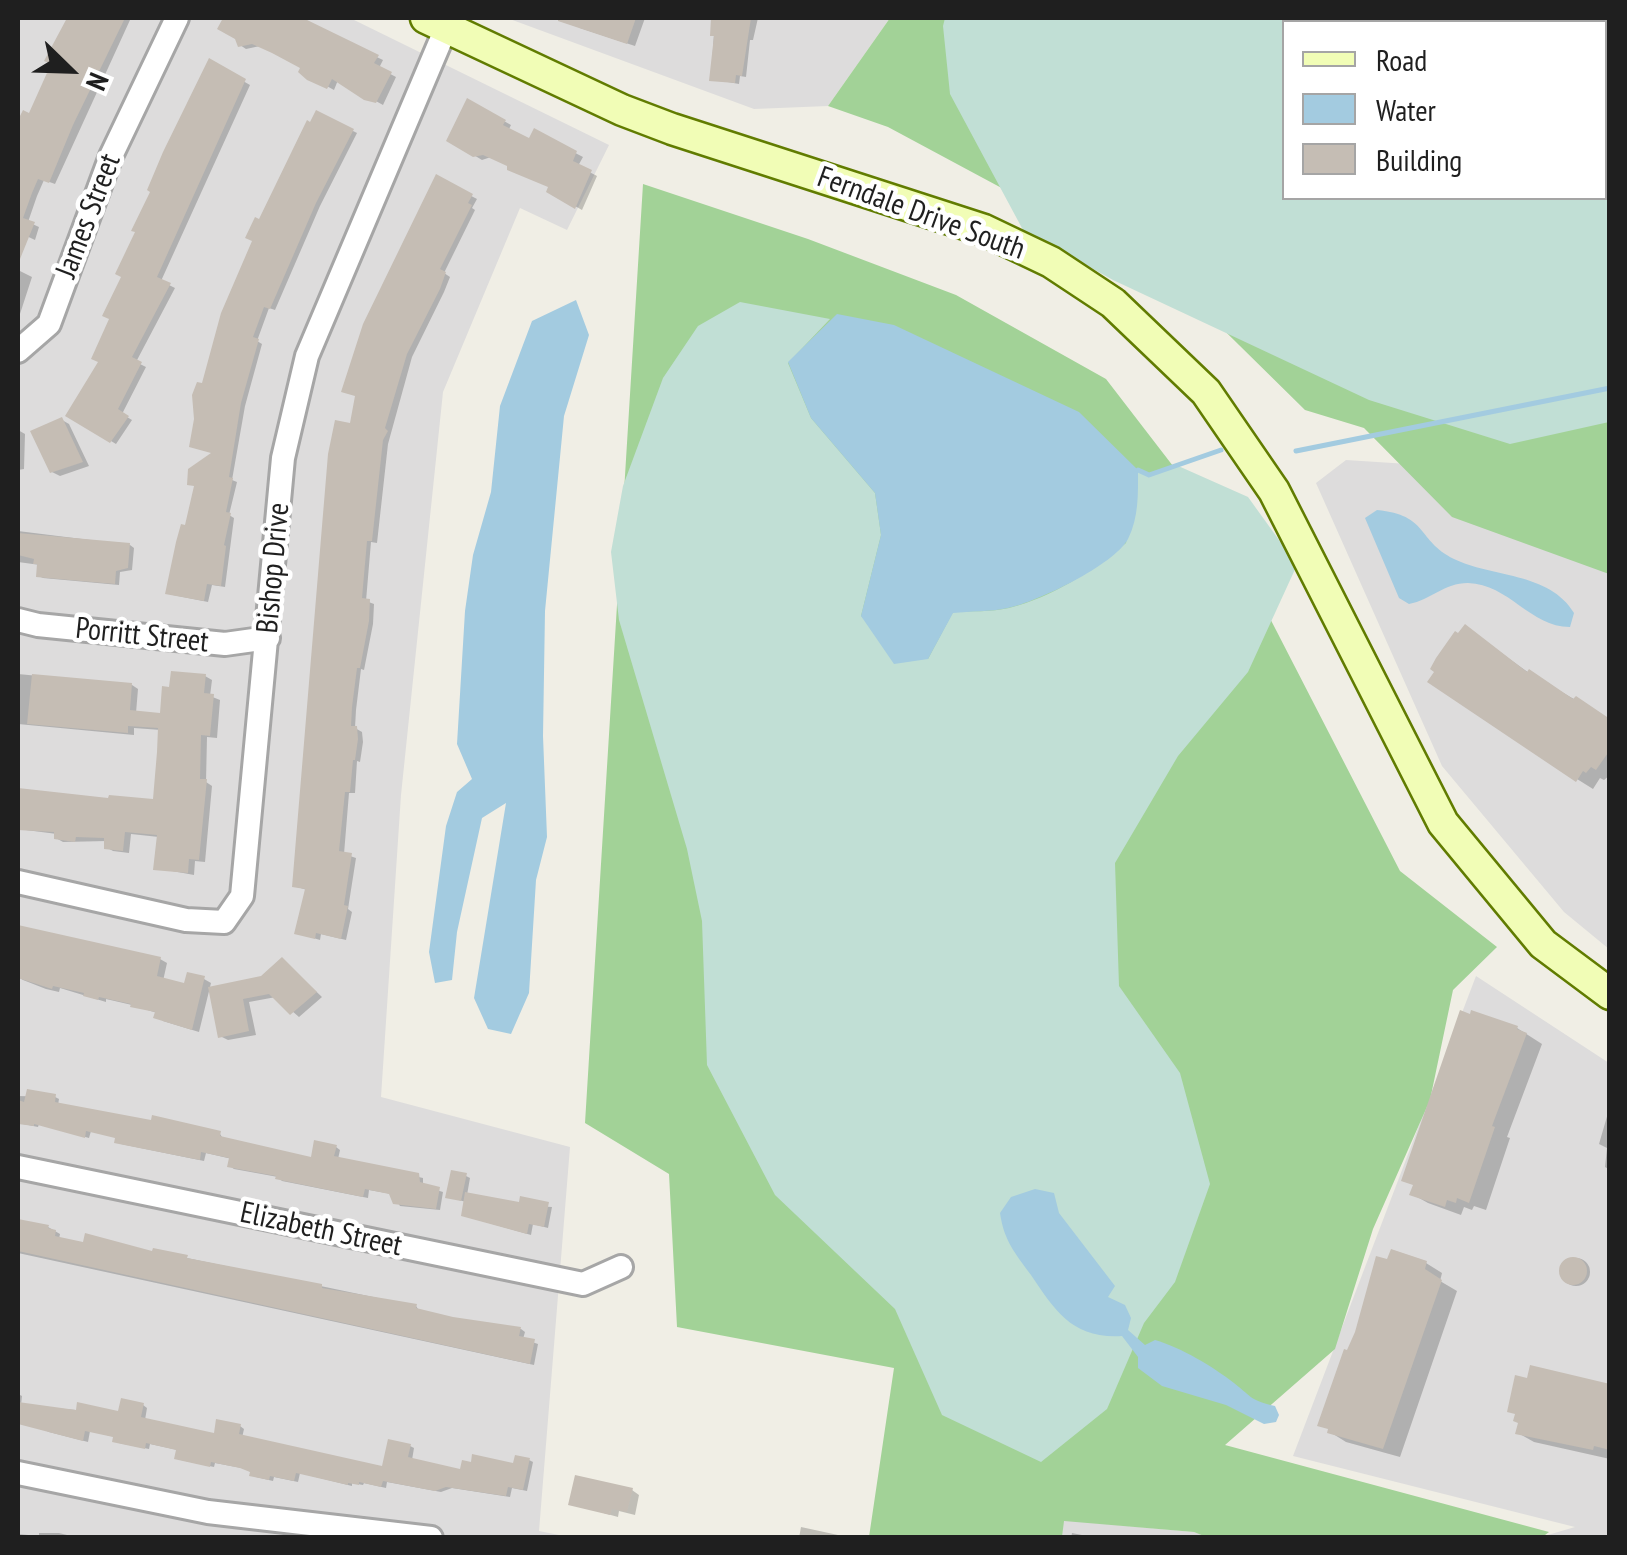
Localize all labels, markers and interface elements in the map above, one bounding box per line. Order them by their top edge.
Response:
north arrow [20,20,120,120]
legend [1282,20,1607,200]
text: Road [1376,40,1427,79]
text: N [78,68,118,96]
text: Water [1376,90,1436,129]
text: Building [1376,140,1462,179]
street label: James Street [49,149,129,283]
street label: Ferndale Drive South [812,160,1030,268]
street label: Bishop Drive [250,501,298,635]
street label: Porritt Street [74,611,210,661]
street label: Elizabeth Street [237,1195,405,1265]

